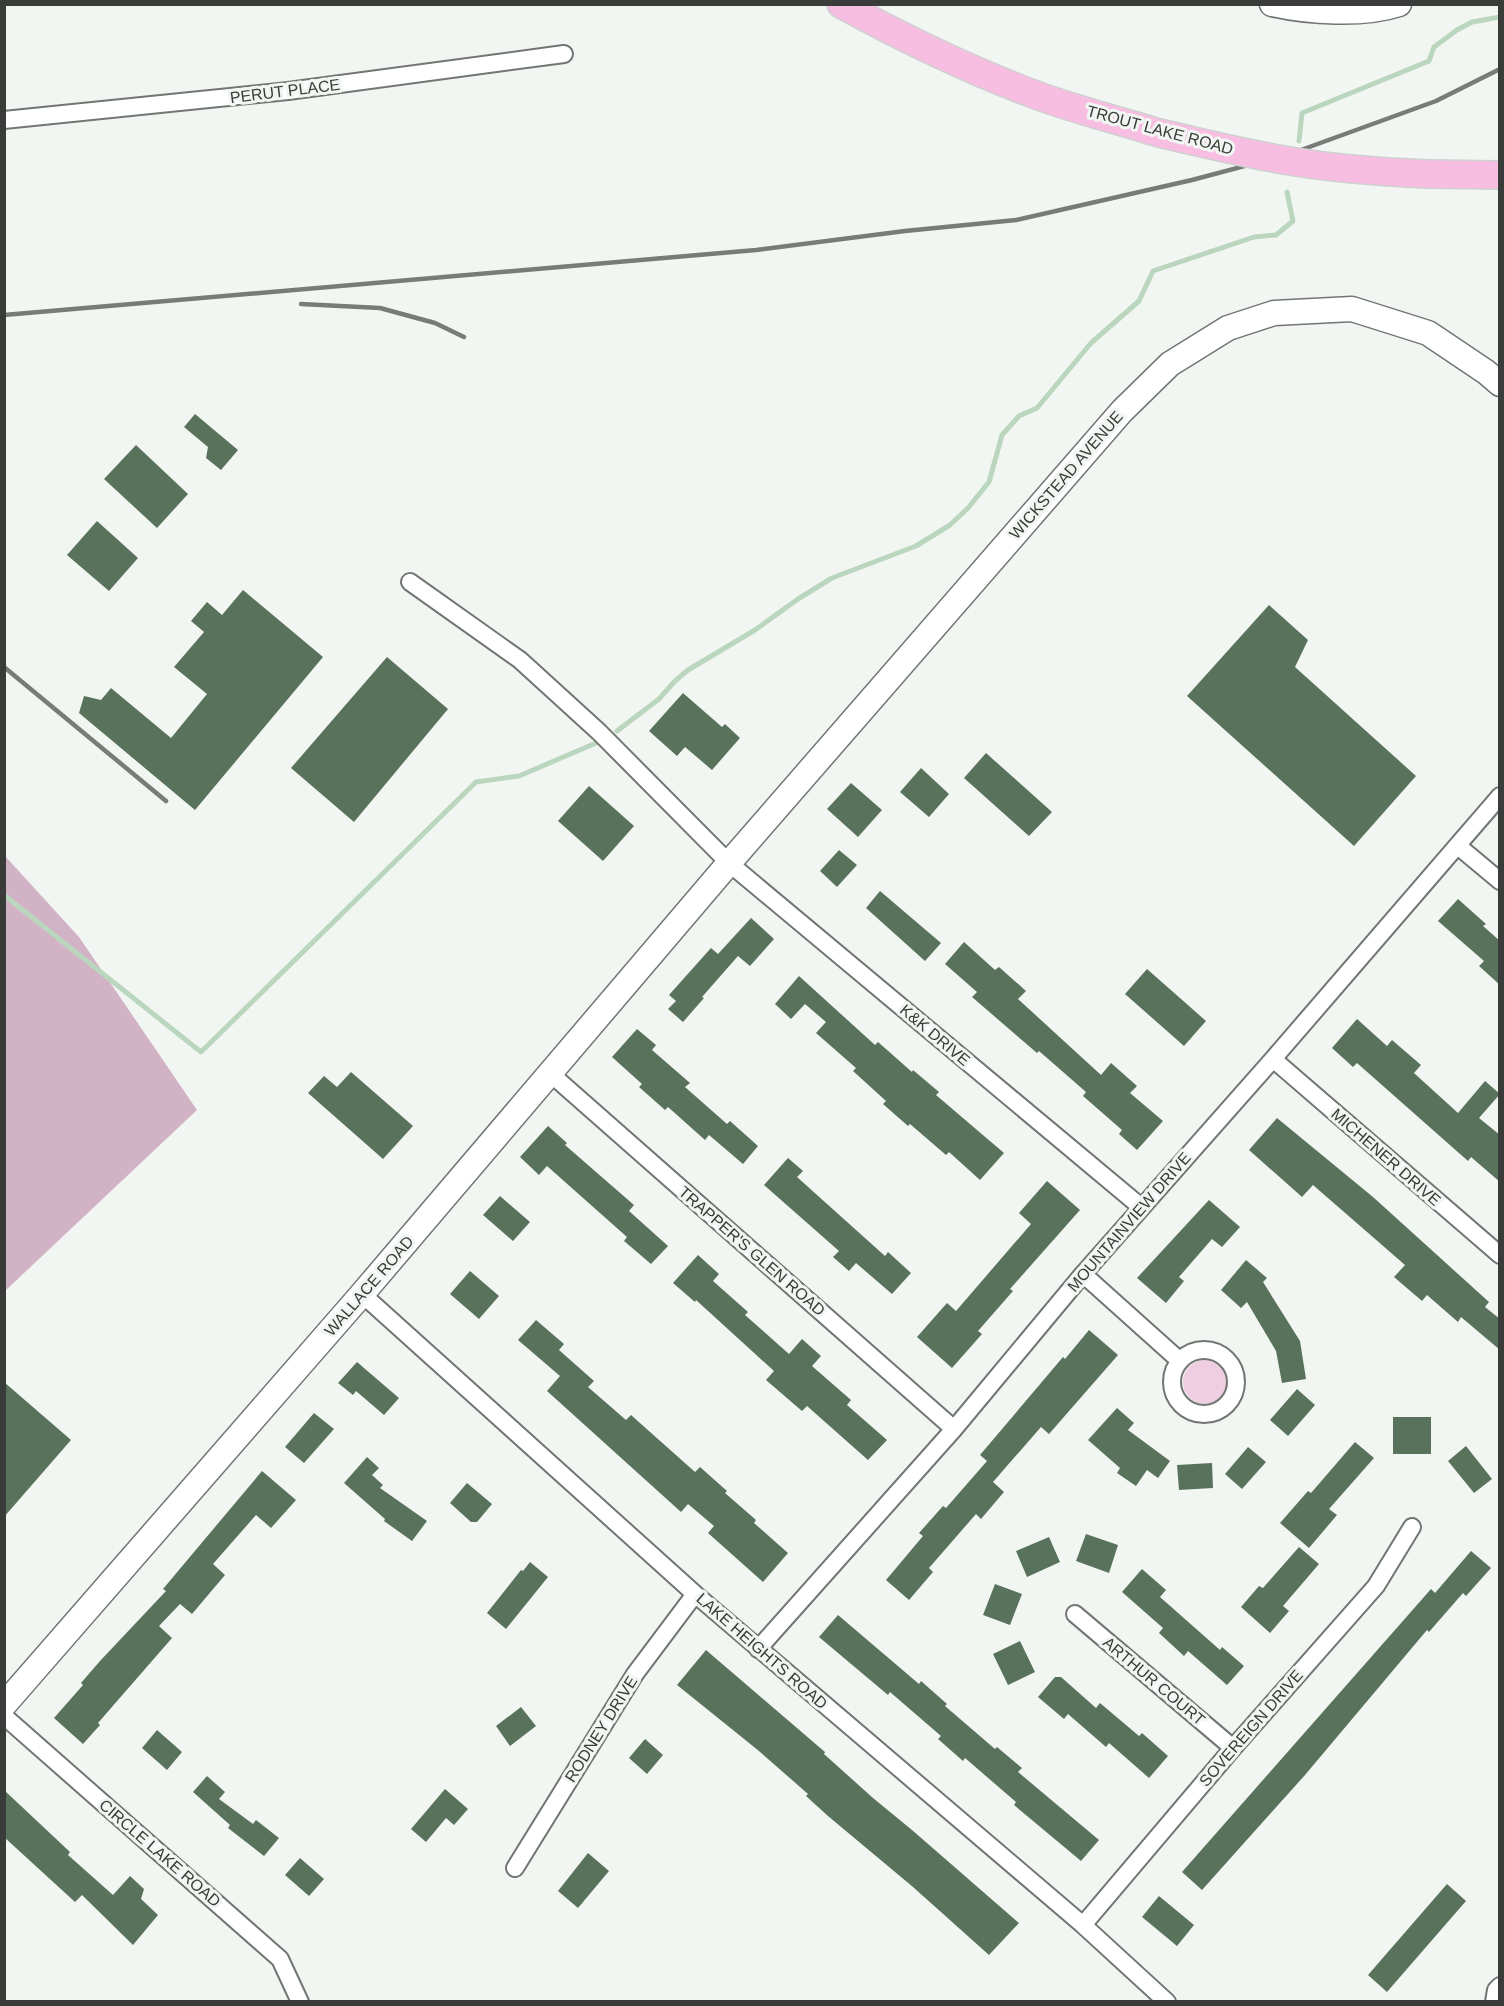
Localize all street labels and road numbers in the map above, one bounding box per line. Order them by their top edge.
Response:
street label: PERUT PLACE [229,76,341,106]
street label: TROUT LAKE ROAD [1085,102,1235,158]
street label: WICKSTEAD AVENUE [1006,408,1126,542]
street label: K&K DRIVE [897,1001,973,1069]
street label: MICHENER DRIVE [1328,1105,1444,1209]
street label: MOUNTAINVIEW DRIVE [1064,1149,1194,1295]
street label: TRAPPER'S GLEN ROAD [675,1183,829,1319]
street label: WALLACE ROAD [321,1233,417,1339]
street label: LAKE HEIGHTS ROAD [693,1590,831,1712]
street label: ARTHUR COURT [1100,1634,1208,1729]
street label: SOVEREIGN DRIVE [1196,1666,1306,1790]
street label: RODNEY DRIVE [562,1673,640,1785]
street label: CIRCLE LAKE ROAD [96,1796,224,1910]

